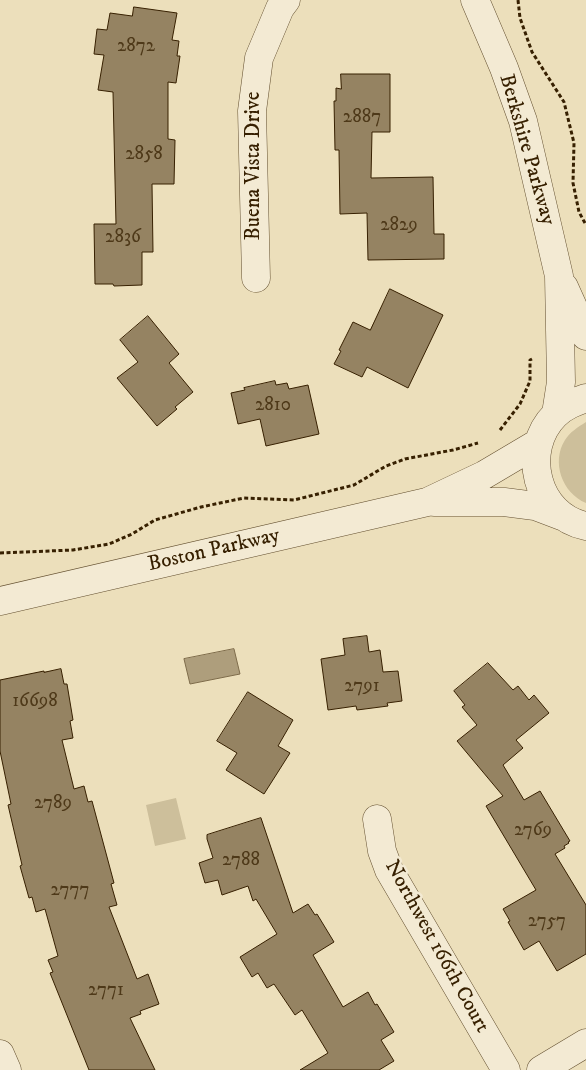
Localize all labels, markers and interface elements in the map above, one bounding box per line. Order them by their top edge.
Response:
house number: 2872 [117,36,155,58]
street label: Berkshire Parkway [492,72,560,228]
street label: Buena Vista Drive [242,92,268,240]
house number: 2887 [343,107,381,129]
house number: 2858 [125,144,163,166]
house number: 2829 [380,215,418,237]
house number: 2836 [105,227,141,249]
house number: 2810 [255,395,291,417]
street label: Boston Parkway [146,524,282,578]
house number: 2791 [344,676,380,698]
house number: 16698 [12,691,58,713]
house number: 2789 [34,793,72,815]
house number: 2769 [514,820,552,842]
house number: 2788 [222,850,260,872]
street label: Northwest 166th Court [378,856,494,1038]
house number: 2777 [51,880,89,902]
house number: 2757 [528,911,566,933]
house number: 2771 [88,980,124,1002]

